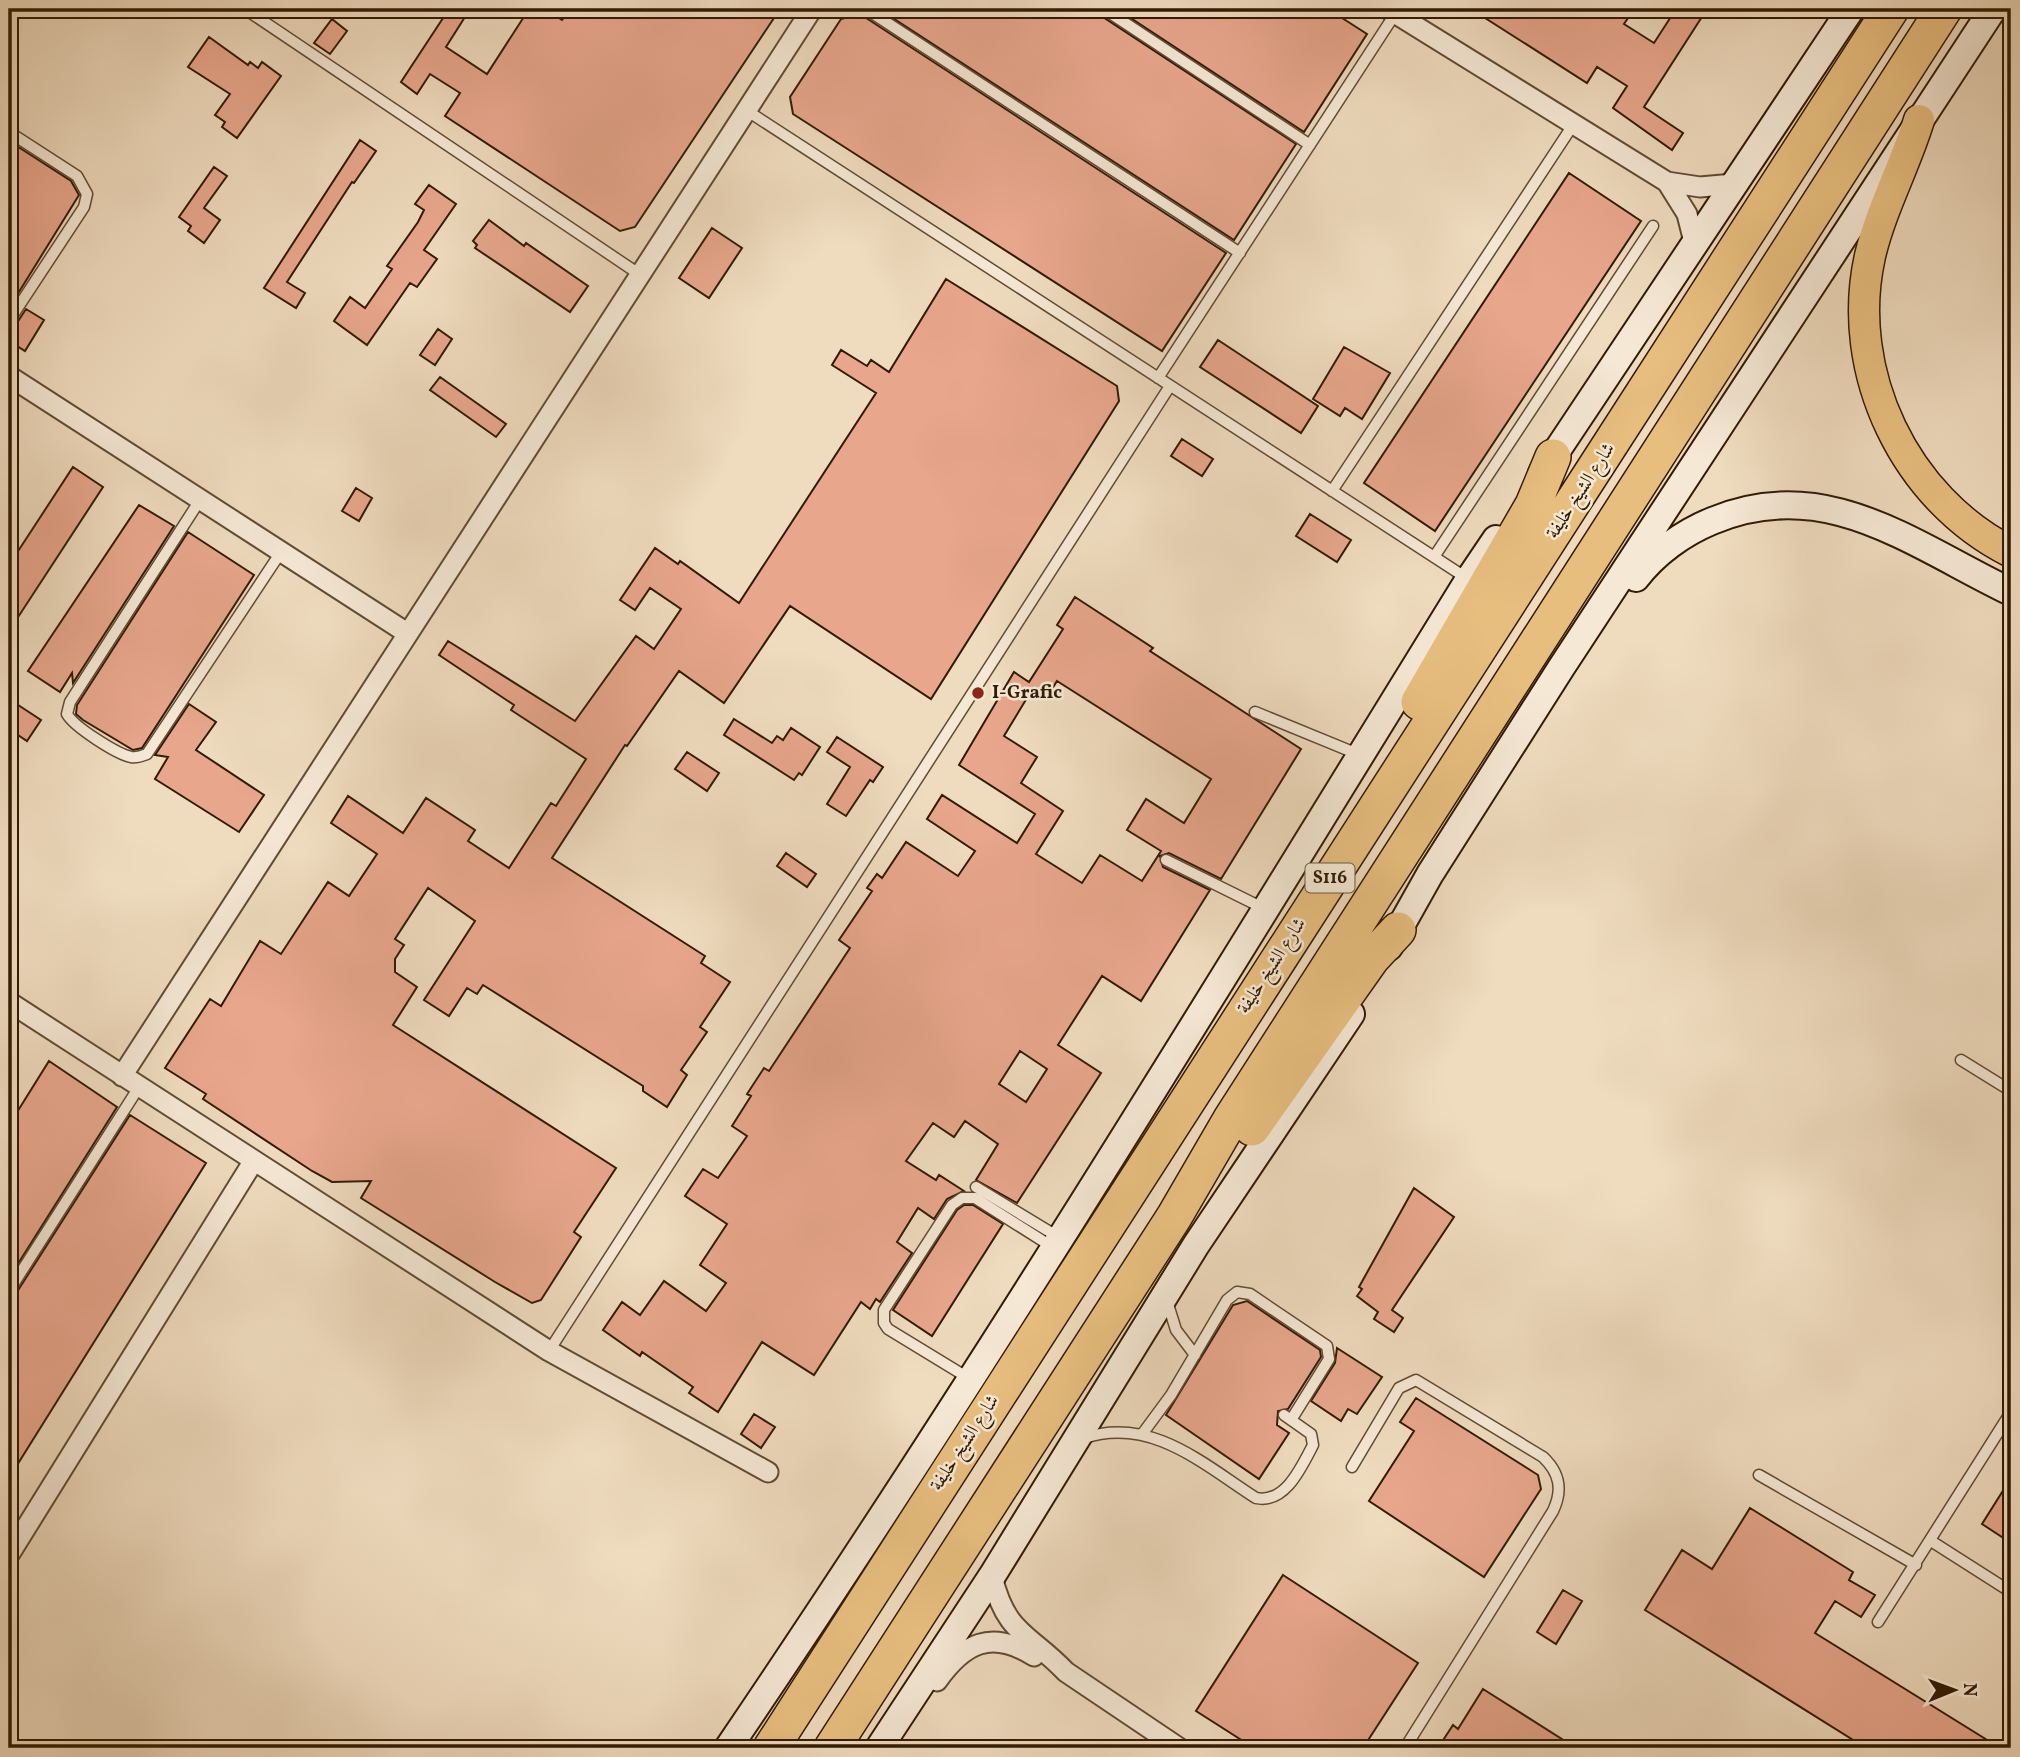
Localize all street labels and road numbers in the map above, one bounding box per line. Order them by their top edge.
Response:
street label: شارع الشيخ خليفة [1540,438,1624,546]
road number: S116 [1306,864,1354,892]
street label: شارع الشيخ خليفة [1231,913,1315,1021]
street label: شارع الشيخ خليفة [924,1390,1008,1498]

